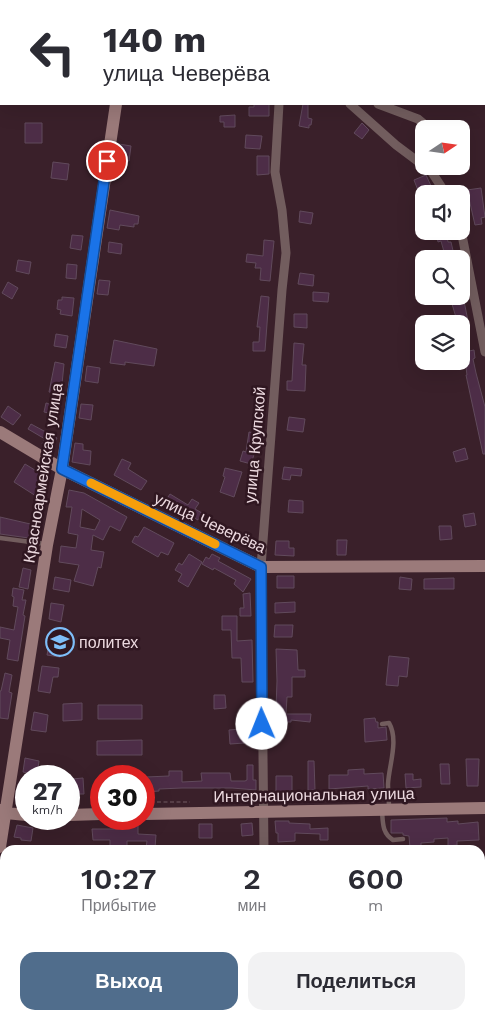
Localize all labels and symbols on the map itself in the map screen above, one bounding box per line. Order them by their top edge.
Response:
north arrow [415,120,470,175]
pin [86,140,128,182]
street label: Красноармейская улица [19,382,67,564]
street label: улица Крупской [240,386,270,504]
street label: улица Чеверёва [151,489,269,557]
school or university icon: политех [45,627,75,657]
place label: политех [79,633,138,652]
position arrow [235,697,287,749]
speed limit sign: 30 [90,765,155,830]
street label: Интернациональная улица [213,784,415,806]

